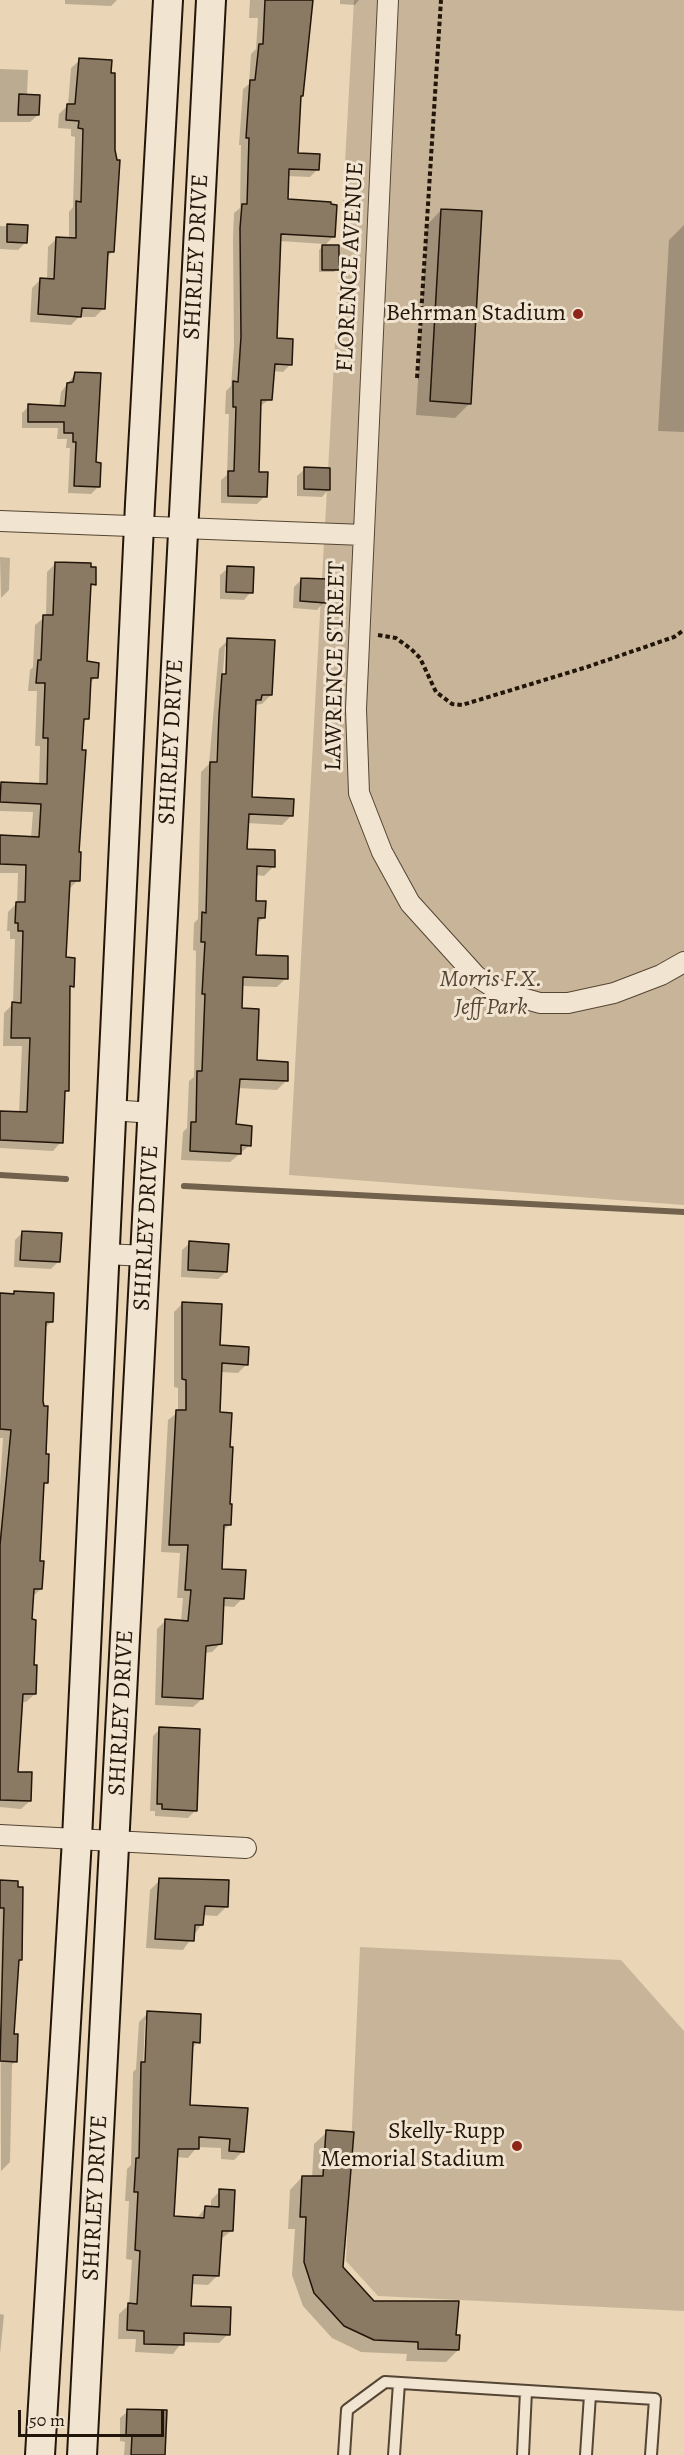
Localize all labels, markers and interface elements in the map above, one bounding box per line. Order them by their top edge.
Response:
street label: FLORENCE AVENUE [331,161,371,373]
street label: SHIRLEY DRIVE [178,173,216,341]
place label: Behrman Stadium [386,300,566,328]
marker: Behrman Stadium [571,307,585,321]
street label: LAWRENCE STREET [320,561,352,771]
street label: SHIRLEY DRIVE [153,658,191,826]
park label: Morris F.X. Jeff Park [439,966,543,1022]
street label: SHIRLEY DRIVE [128,1144,166,1312]
street label: SHIRLEY DRIVE [103,1629,141,1797]
street label: SHIRLEY DRIVE [77,2114,115,2282]
place label: Skelly-Rupp Memorial Stadium [320,2118,505,2174]
marker: Skelly-Rupp Memorial Stadium [510,2139,524,2153]
scale bar [21,2398,166,2436]
text: 50 m [29,2408,65,2432]

